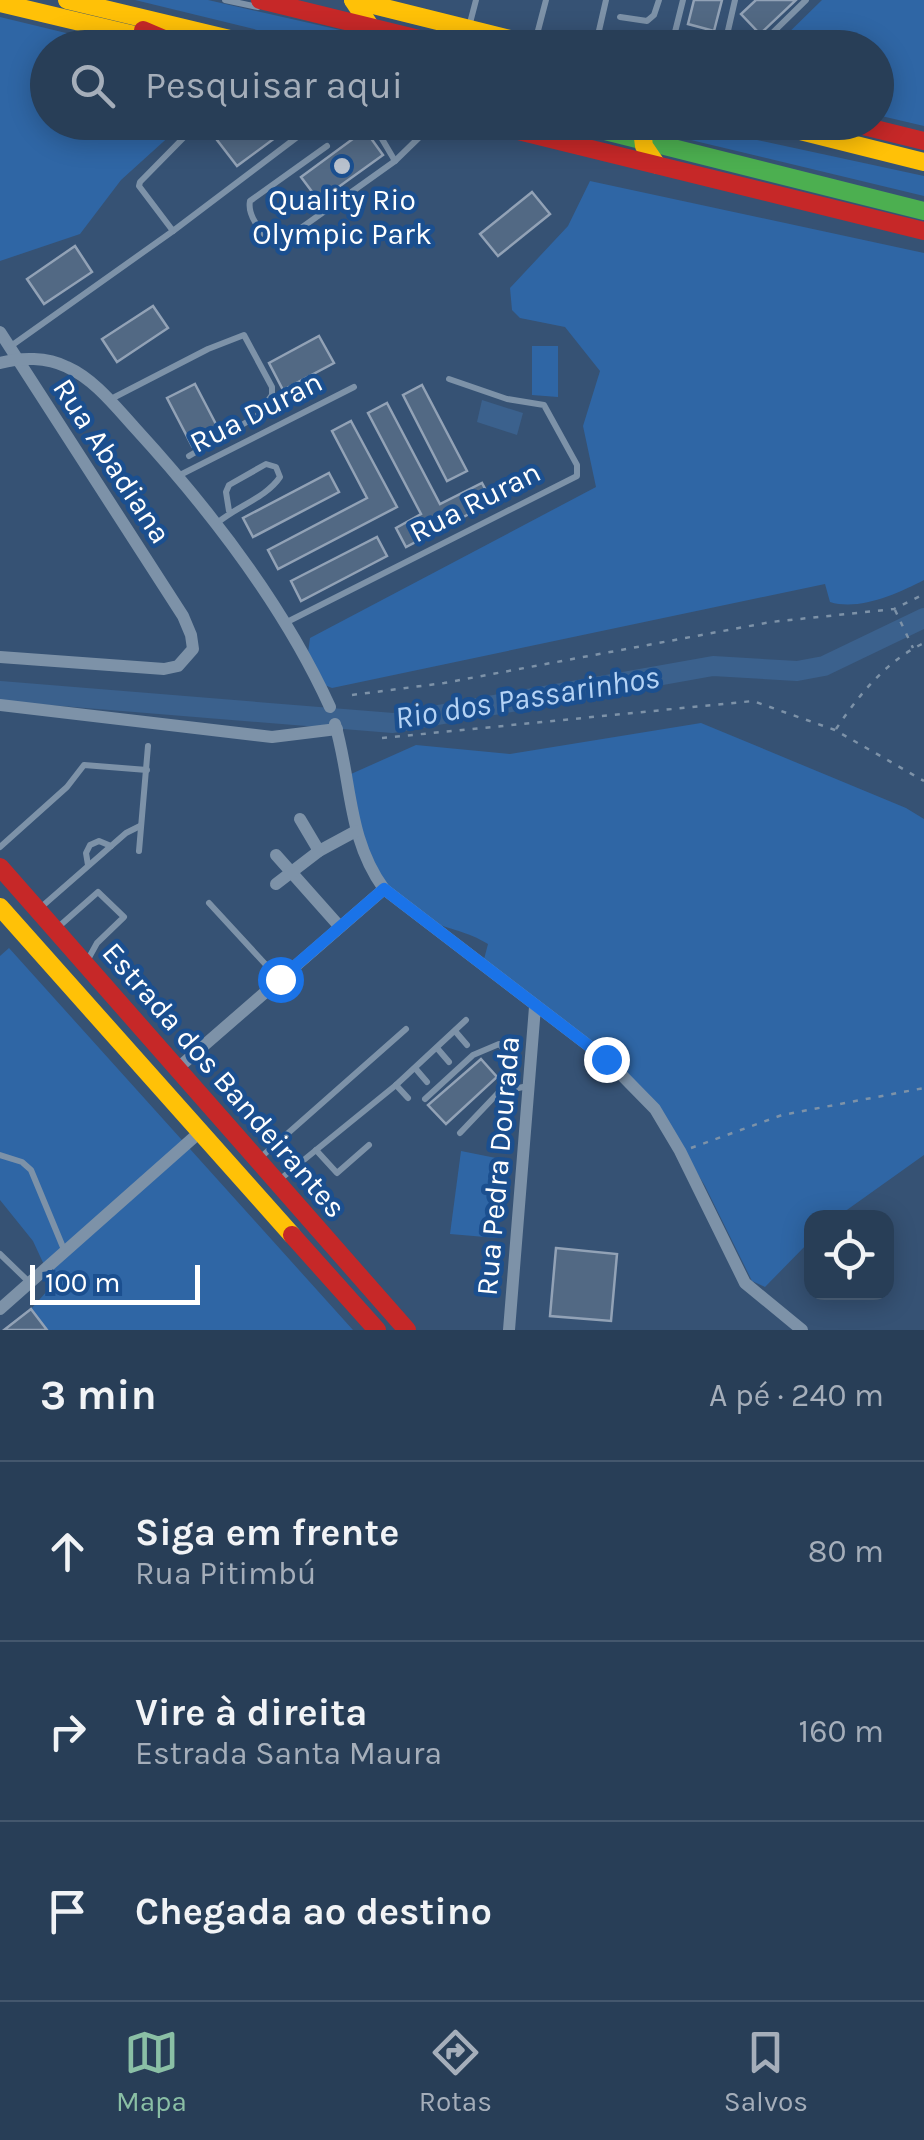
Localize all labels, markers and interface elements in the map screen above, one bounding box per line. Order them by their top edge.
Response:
search box [30,30,894,140]
icon: search [65,58,120,113]
text: Pesquisar aqui [145,63,403,108]
marker: Quality Rio Olympic Park [331,155,353,177]
place label: Quality Rio Olympic Park [252,182,432,252]
street label: Rua Duran [184,363,328,461]
street label: Rua Abadiana [45,372,179,550]
street label: Rua Ruran [403,454,547,550]
water label: Rio dos Passarinhos [392,658,662,737]
street label: Estrada dos Bandeirantes [95,935,353,1225]
route start [258,957,304,1003]
street label: Rua Pedra Dourada [469,1035,527,1297]
route end [584,1037,630,1083]
map controls [804,1210,894,1300]
button: locate [804,1210,894,1300]
scale bar [30,1260,200,1304]
text: 100 m [45,1266,120,1299]
text: 3 min [40,1370,157,1420]
text: A pé · 240 m [709,1377,884,1414]
text: Siga em frente [135,1510,399,1555]
icon: ahead [40,1524,95,1579]
text: 80 m [808,1533,884,1570]
text: Rua Pitimbú [135,1555,316,1592]
text: Vire à direita [135,1690,367,1735]
icon: right [40,1704,95,1759]
text: 160 m [799,1713,884,1750]
text: Estrada Santa Maura [135,1735,442,1772]
icon: arrive [40,1884,95,1939]
text: Chegada ao destino [135,1889,492,1934]
tab: Mapa [116,2025,187,2118]
tab: Rotas [419,2025,492,2118]
tab: Salvos [724,2025,808,2118]

